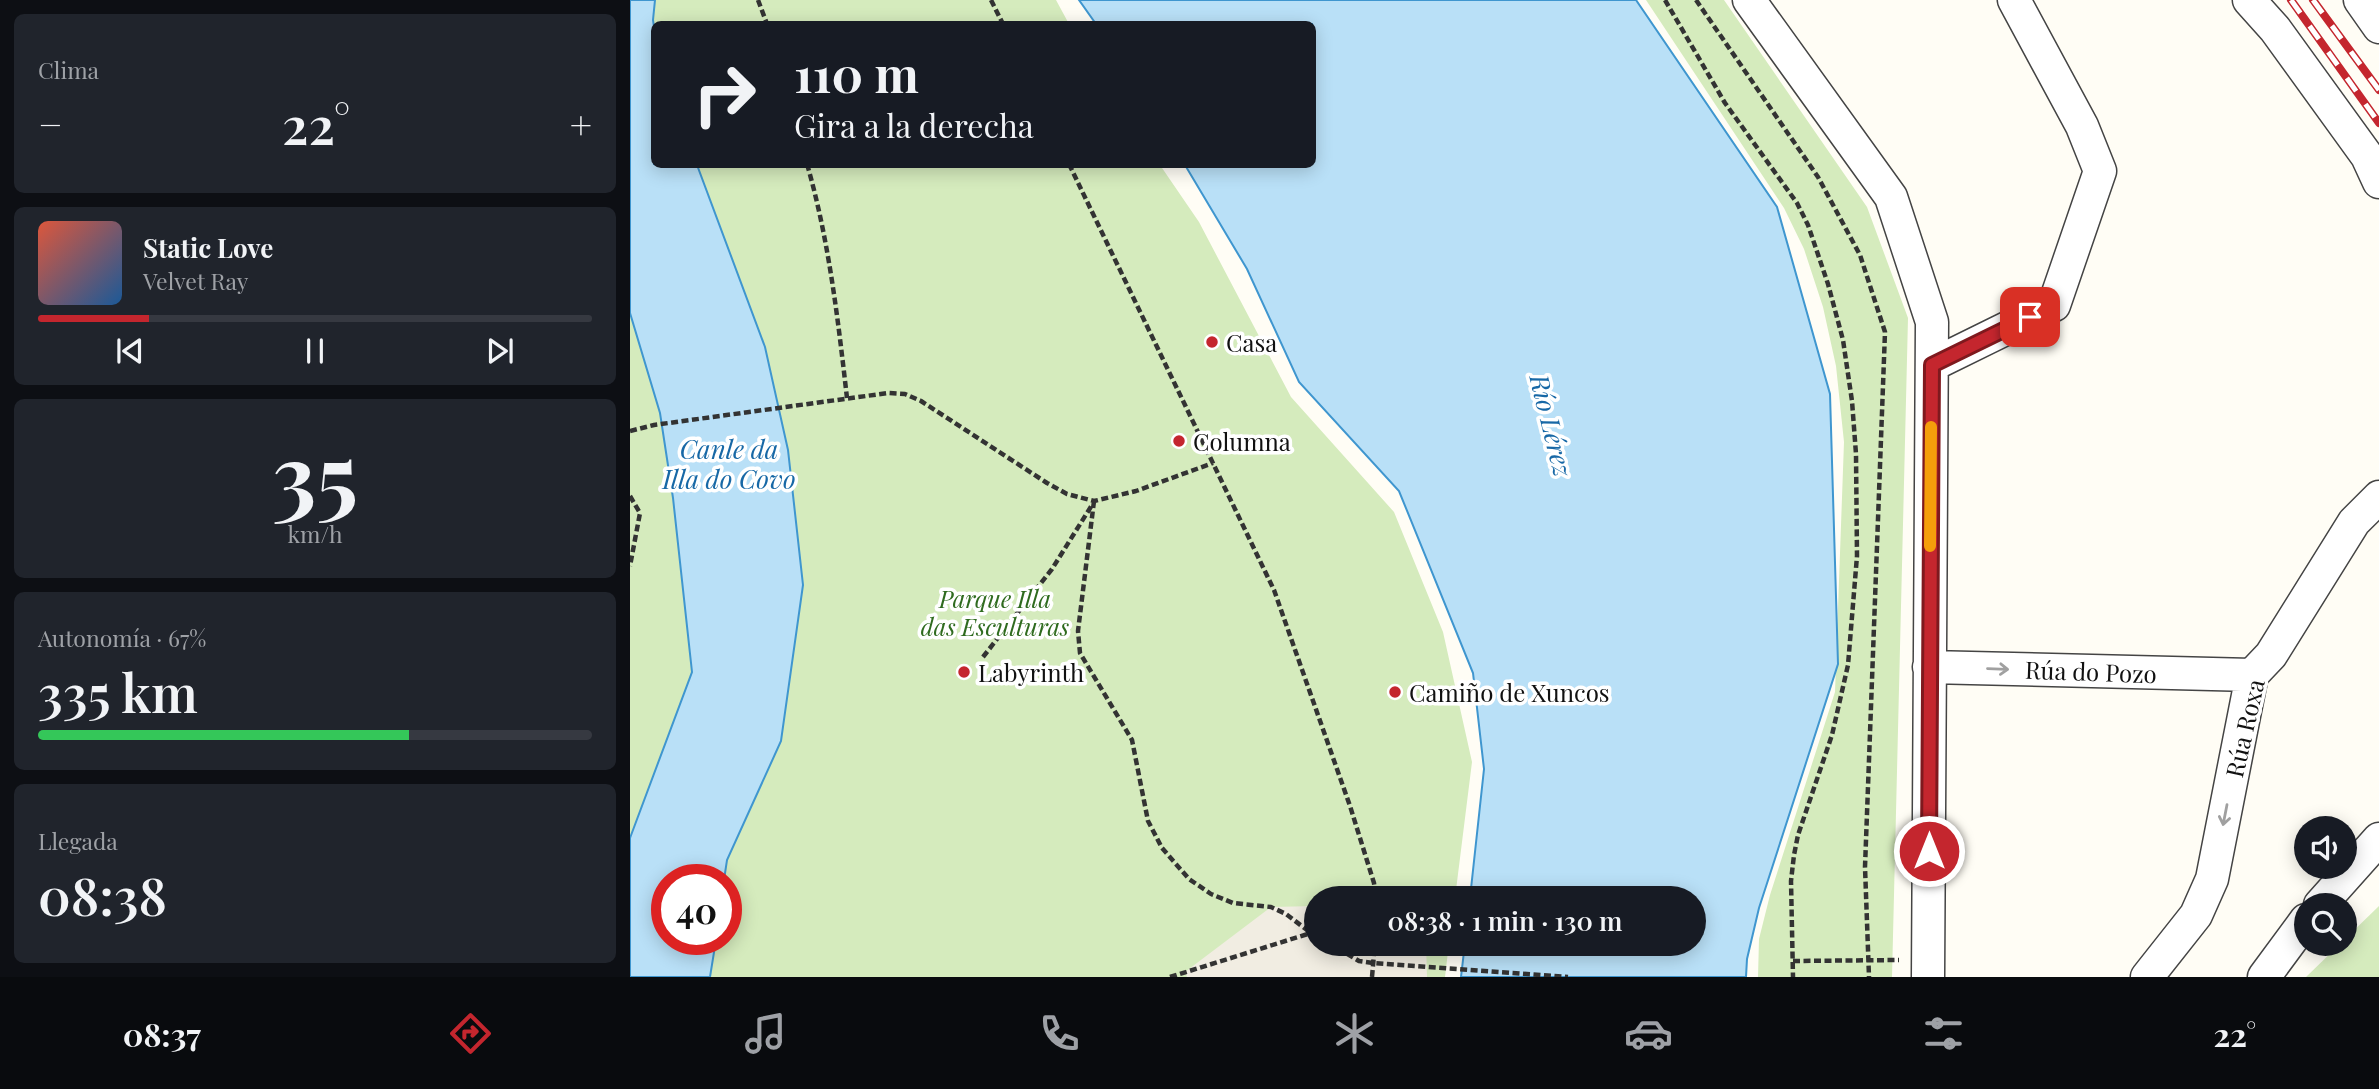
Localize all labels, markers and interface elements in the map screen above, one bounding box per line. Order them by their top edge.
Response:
text: 110 m [794,40,919,105]
icon: right [679,49,770,140]
text: Clima [38,54,99,85]
text: 22° [282,89,350,158]
text: − [38,98,63,149]
text: + [570,98,592,149]
text: Gira a la derecha [794,103,1034,146]
text: Static Love [143,230,273,265]
text: Velvet Ray [143,265,248,296]
pin [2000,287,2060,347]
icon: arrive [2011,298,2049,336]
place label: Casa [1226,326,1277,358]
icon: previous [111,332,149,370]
icon: pause [296,332,334,370]
icon: next [481,332,519,370]
marker: Casa [1204,334,1220,350]
water label: Río Lérez [1522,369,1582,481]
text: 35 [272,412,358,533]
place label: Columna [1193,425,1291,457]
water label: Canle da Illa do Covo [661,431,796,496]
marker: Columna [1171,433,1187,449]
text: km/h [287,518,343,549]
park label: Parque Illa das Esculturas [921,582,1069,642]
text: Autonomía · 67% [38,622,206,653]
street label: Rúa do Pozo [2025,653,2157,689]
place label: Labyrinth [978,656,1084,688]
text: 335 km [38,657,198,726]
one-way arrow [1986,662,2009,675]
marker: Labyrinth [956,664,972,680]
place label: Camiño de Xuncos [1409,676,1610,708]
street label: Rúa Roxa [2217,676,2271,780]
marker: Camiño de Xuncos [1387,684,1403,700]
one-way arrow [2217,803,2231,826]
position arrow [1892,814,1966,888]
map controls [2294,816,2357,956]
button: sound [2294,816,2357,879]
text: Llegada [38,825,118,856]
text: 08:38 [38,860,167,929]
speed limit sign: 40 [651,864,742,955]
button: search [2294,893,2357,956]
text: 08:38 · 1 min · 130 m [1388,903,1622,938]
icon: directions [446,1009,495,1058]
icon: music [741,1009,790,1058]
icon: phone [1035,1009,1084,1058]
icon: climate [1330,1009,1379,1058]
icon: car [1624,1009,1673,1058]
icon: filters [1919,1009,1968,1058]
text: 08:37 [123,1012,201,1055]
text: 22° [2214,1012,2256,1055]

